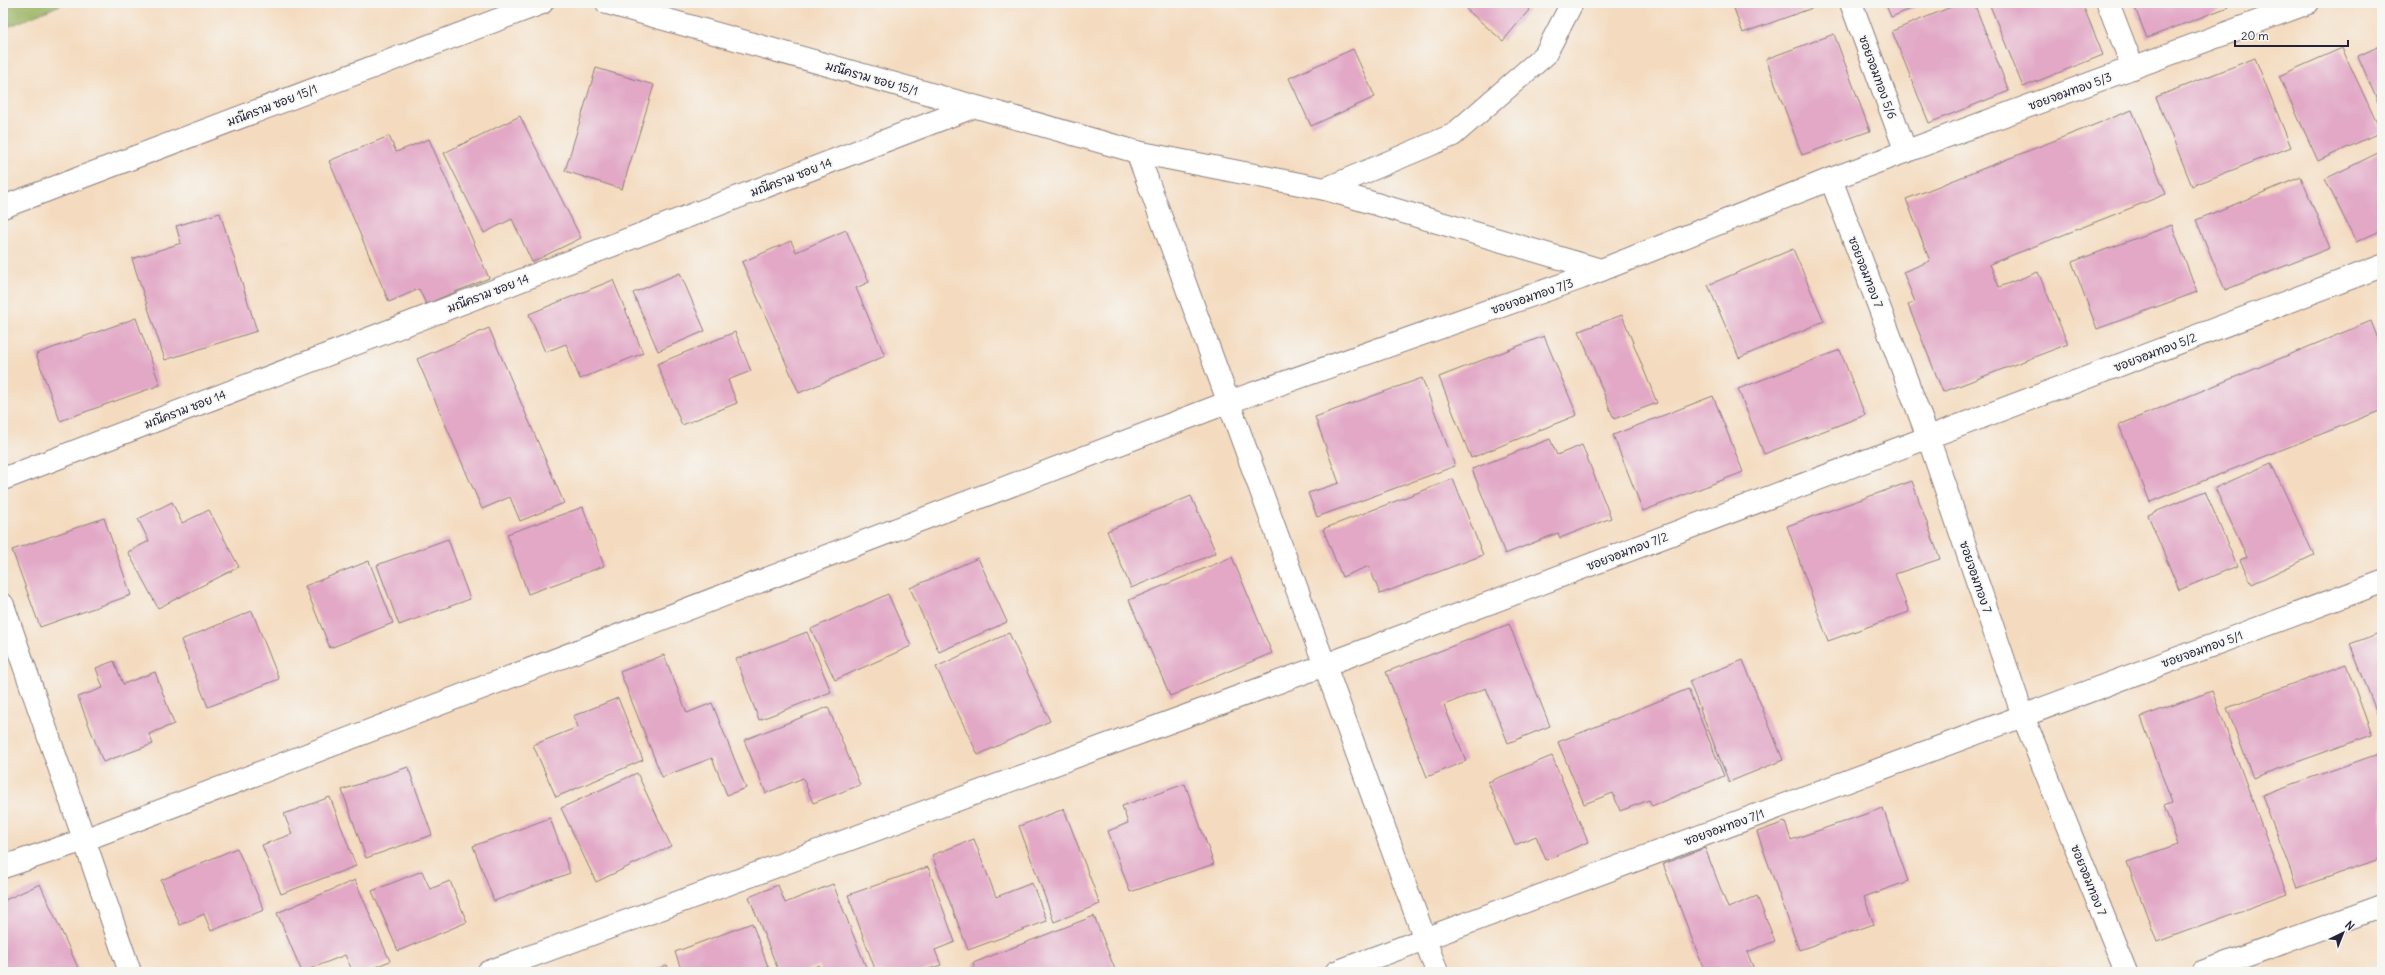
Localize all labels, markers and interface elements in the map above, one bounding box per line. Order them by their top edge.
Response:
scale bar [2235,22,2348,48]
text: 20 m [2241,28,2269,43]
street label: ซอยจอมทอง 5/6 [1856,33,1900,121]
street label: มณีคราม ซอย 15/1 [824,58,920,98]
street label: ซอยจอมทอง 5/3 [2026,69,2114,113]
street label: มณีคราม ซอย 15/1 [225,81,319,129]
street label: มณีคราม ซอย 14 [748,154,834,199]
street label: ซอยจอมทอง 7 [1845,234,1887,310]
street label: มณีคราม ซอย 14 [445,270,531,315]
street label: ซอยจอมทอง 7/3 [1489,275,1575,317]
street label: ซอยจอมทอง 5/2 [2112,329,2199,375]
street label: มณีคราม ซอย 14 [142,386,228,431]
street label: ซอยจอมทอง 7/2 [1584,528,1670,573]
street label: ซอยจอมทอง 7 [1957,539,1995,615]
street label: ซอยจอมทอง 5/1 [2159,627,2245,671]
street label: ซอยจอมทอง 7/1 [1682,806,1766,848]
street label: ซอยจอมทอง 7 [2068,842,2110,918]
north arrow [2323,913,2363,953]
text: N [2342,918,2357,933]

